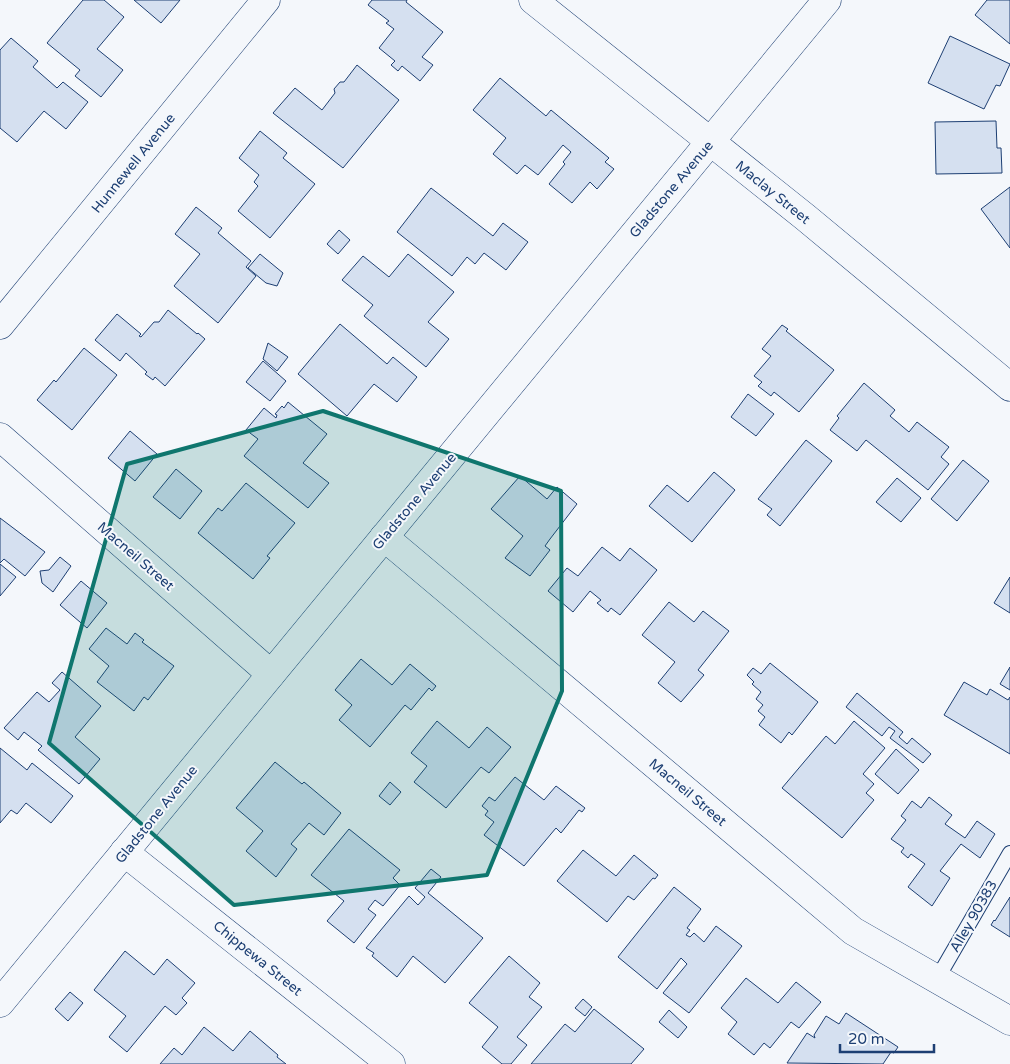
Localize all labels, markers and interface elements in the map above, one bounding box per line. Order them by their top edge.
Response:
street label: Hunnewell Avenue [88,110,179,217]
street label: Gladstone Avenue [626,137,717,241]
street label: Maclay Street [732,157,814,228]
street label: Gladstone Avenue [369,449,460,553]
street label: Macneil Street [94,518,178,595]
street label: Macneil Street [645,755,730,830]
street label: Gladstone Avenue [112,762,201,867]
street label: Alley 90383 [946,877,1001,955]
street label: Chippewa Street [210,917,306,1000]
scale bar [840,1022,934,1054]
text: 20 m [848,1030,885,1048]

